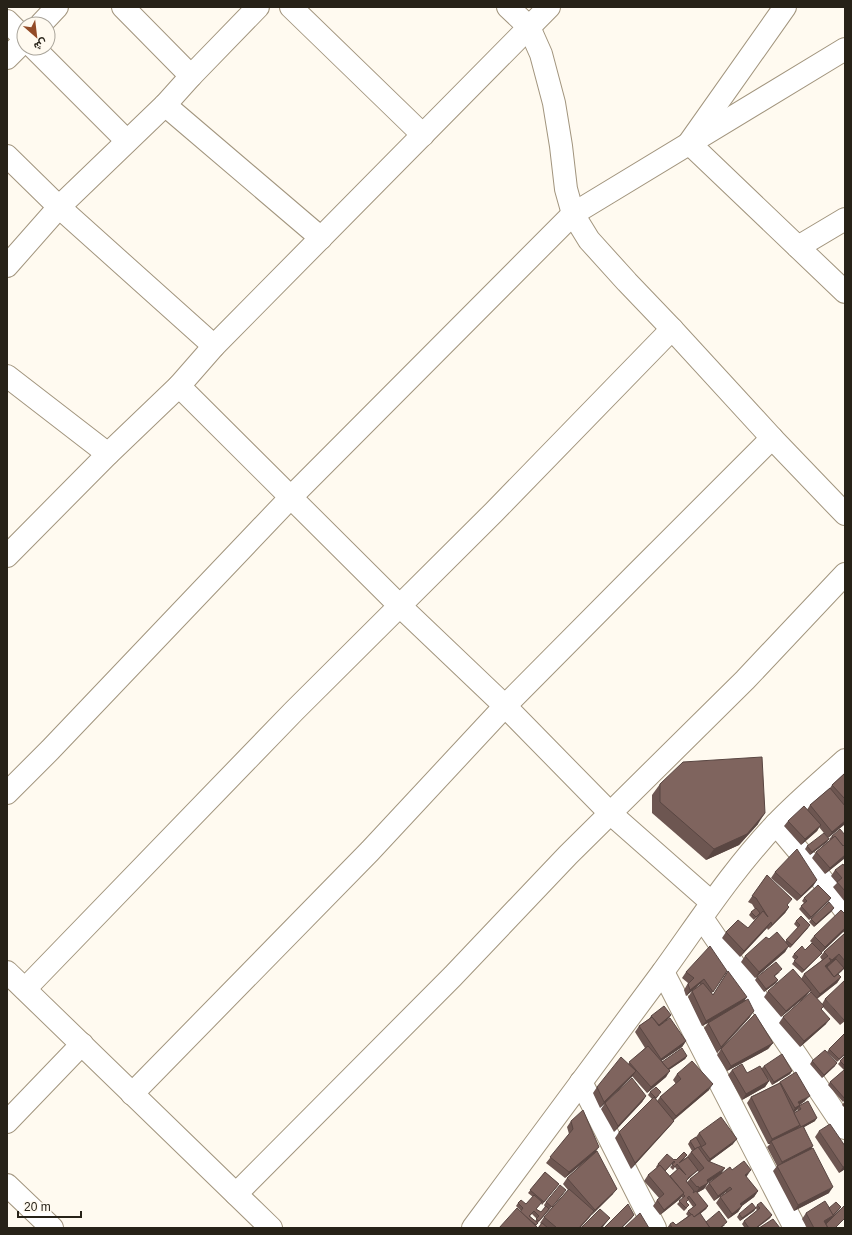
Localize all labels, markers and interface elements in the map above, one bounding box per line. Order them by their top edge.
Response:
north arrow [16,16,56,56]
text: ش [32,36,49,53]
scale bar [18,1193,81,1219]
text: 20 m [24,1200,51,1214]

